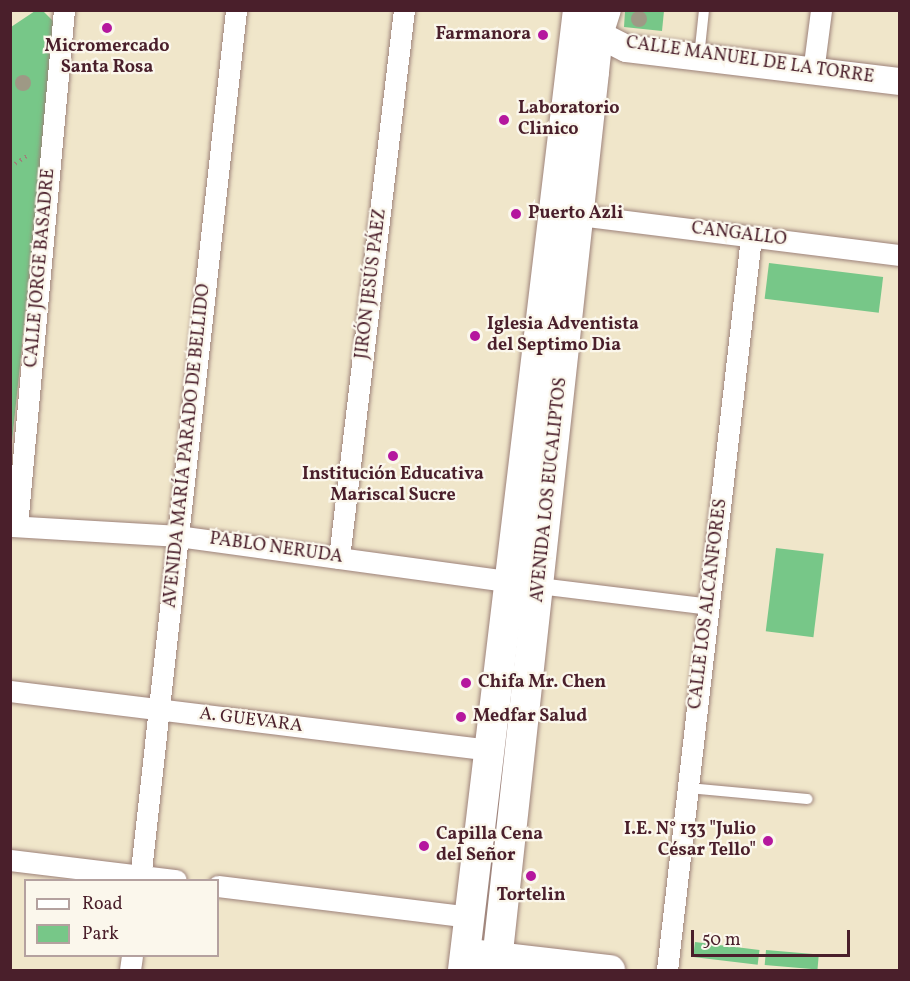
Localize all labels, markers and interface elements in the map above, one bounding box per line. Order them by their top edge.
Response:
marker: Micromercado Santa Rosa [100,21,114,35]
place label: Farmanora [436,24,531,46]
marker: Farmanora [536,28,550,42]
street label: CALLE MANUEL DE LA TORRE [624,33,876,89]
place label: Micromercado Santa Rosa [45,37,169,80]
place label: Laboratorio Clinico [518,99,620,142]
marker: Laboratorio Clinico [495,111,513,129]
street label: CALLE JORGE BASADRE [22,168,60,368]
place label: Puerto Azli [528,203,623,225]
marker: Puerto Azli [509,207,523,221]
street label: JIRÓN JESÚS PÁEZ [352,208,392,360]
street label: CANGALLO [690,218,788,252]
street label: AVENIDA MARÍA PARADO DE BELLIDO [160,283,216,609]
place label: Iglesia Adventista del Septimo Dia [487,315,639,358]
marker: Iglesia Adventista del Septimo Dia [468,329,482,343]
street label: AVENIDA LOS EUCALIPTOS [527,376,573,604]
marker: Institución Educativa Mariscal Sucre [386,449,400,463]
place label: Institución Educativa Mariscal Sucre [302,465,484,508]
street label: CALLE LOS ALCANFORES [685,498,733,710]
street label: PABLO NERUDA [208,529,344,569]
place label: Chifa Mr. Chen [478,672,606,694]
marker: Chifa Mr. Chen [459,676,473,690]
street label: A. GUEVARA [198,704,304,738]
place label: Medfar Salud [473,706,587,728]
marker: Medfar Salud [454,710,468,724]
place label: I.E. N° 133 "Julio César Tello" [624,820,756,862]
place label: Capilla Cena del Señor [436,825,543,868]
marker: I.E. N° 133 "Julio César Tello" [761,834,775,848]
marker: Capilla Cena del Señor [417,839,431,853]
marker: Tortelin [524,869,538,883]
legend [24,879,219,957]
place label: Tortelin [496,885,566,907]
text: Road [82,892,123,917]
scale bar [694,918,853,956]
text: Park [82,922,119,947]
text: 50 m [702,928,741,953]

